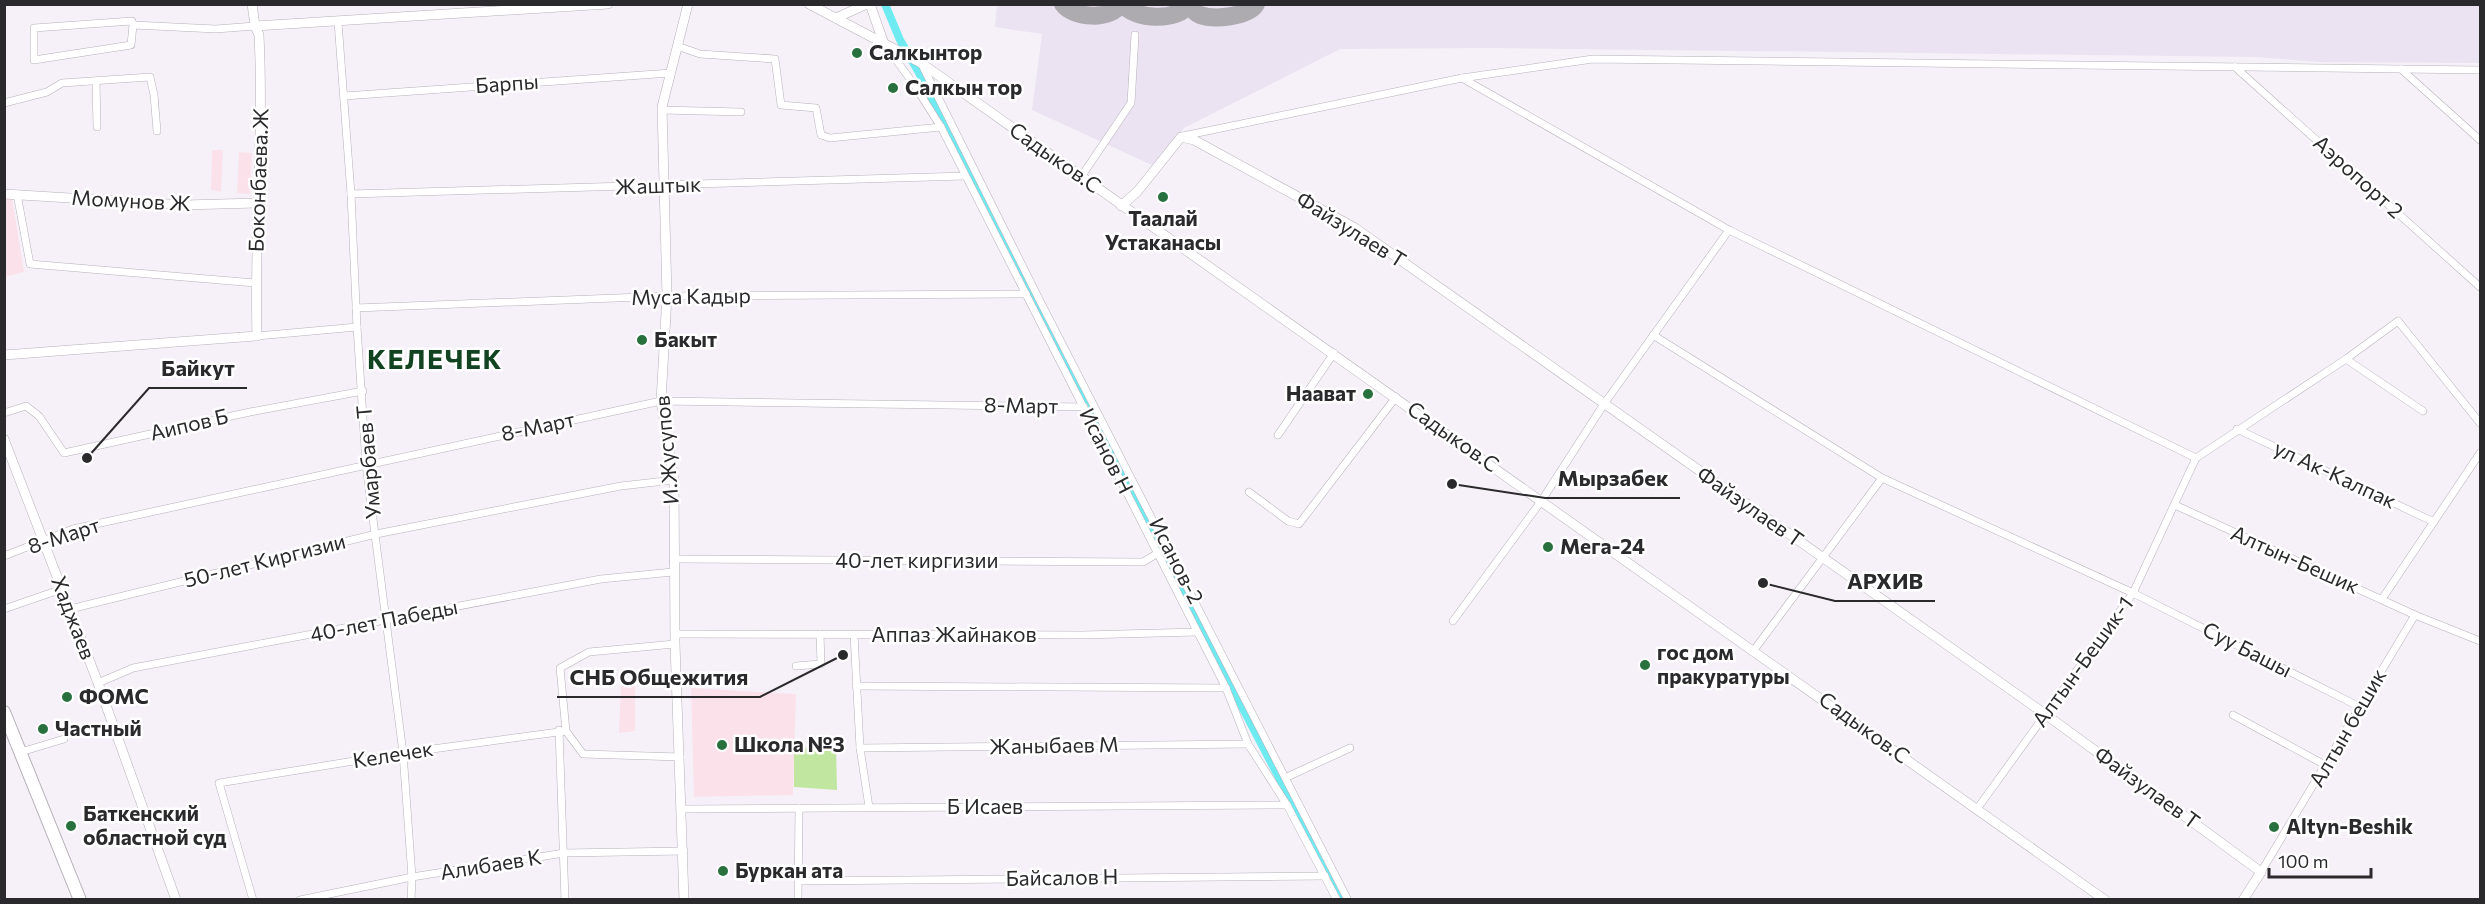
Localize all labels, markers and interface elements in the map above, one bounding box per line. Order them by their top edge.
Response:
place label: Салкынтор [869,39,982,64]
marker: Салкынтор [850,46,864,60]
street label: Барпы [474,68,539,97]
place label: Салкын тор [905,74,1022,99]
marker: Салкын тор [886,81,900,95]
street label: Боконбаева.Ж [242,107,273,253]
street label: Садыков.С [1005,116,1106,197]
street label: Аэропорт 2 [2309,129,2409,223]
street label: Жаштык [614,171,702,198]
street label: Момунов Ж [71,184,192,215]
street label: Файзулаев Т [1293,185,1411,272]
marker: Таалай Устаканасы [1156,190,1170,204]
place label: Таалай Устаканасы [1105,205,1221,254]
street label: Муса Кадыр [631,282,751,309]
place label: Бакыт [654,326,717,351]
marker: Бакыт [635,333,649,347]
district label: КЕЛЕЧЕК [367,342,503,375]
callout: Байкут [149,348,247,388]
text: Байкут [161,354,235,381]
place label: Наават [1286,380,1356,405]
marker: Наават [1361,387,1375,401]
street label: 8-Март [984,391,1059,418]
street label: И.Жусупов [648,395,683,506]
street label: Садыков.С [1403,395,1504,476]
street label: Аипов Б [147,402,230,445]
street label: Исанов Н [1075,403,1139,497]
street label: Умарбаев Т [350,404,385,520]
street label: 8-Март [499,406,577,445]
street label: ул Ак-Калпак [2271,434,2401,513]
callout: Мырзабек [1545,458,1680,498]
street label: Файзулаев Т [1693,460,1809,552]
text: Мырзабек [1558,464,1669,491]
street label: 8-Март [24,511,103,558]
street label: Исанов-2 [1145,513,1210,608]
street label: Алтын-Бешик [2228,519,2364,598]
street label: 50-лет Киргизии [181,527,348,592]
place label: Мега-24 [1560,533,1645,558]
marker: Мега-24 [1541,540,1555,554]
street label: 40-лет киргизии [835,547,999,572]
callout: АРХИВ [1835,561,1935,601]
text: АРХИВ [1847,567,1923,594]
street label: Хаджаев [47,572,102,663]
street label: Алтын-Бешик-1 [2026,591,2137,731]
street label: 40-лет Пабеды [308,593,460,646]
street label: Суу Башы [2199,616,2296,682]
street label: Аппаз Жайнаков [871,621,1037,646]
place label: гос дом пракуратуры [1657,639,1790,688]
callout: СНБ Общежития [557,657,760,697]
marker: гос дом пракуратуры [1638,658,1652,672]
text: СНБ Общежития [569,663,749,690]
street label: Алтын бешик [2303,664,2391,791]
place label: ФОМС [79,683,149,708]
street label: Садыков.С [1815,686,1915,768]
marker: ФОМС [60,690,74,704]
place label: Частный [55,715,142,740]
marker: Частный [36,722,50,736]
place label: Школа №3 [734,731,845,756]
street label: Жаныбаев М [989,731,1119,758]
street label: Келечек [351,735,435,772]
marker: Школа №3 [715,738,729,752]
street label: Файзулаев Т [2090,740,2205,833]
street label: Б Исаев [947,793,1023,818]
place label: Баткенский областной суд [83,800,227,849]
place label: Altyn-Beshik [2286,813,2413,838]
marker: Баткенский областной суд [64,819,78,833]
marker: Altyn-Beshik [2267,820,2281,834]
scale bar [2269,841,2371,879]
street label: Алибаев К [438,843,543,884]
text: 100 m [2278,850,2328,872]
place label: Буркан ата [735,857,843,882]
street label: Байсалов Н [1005,863,1119,890]
marker: Буркан ата [716,864,730,878]

